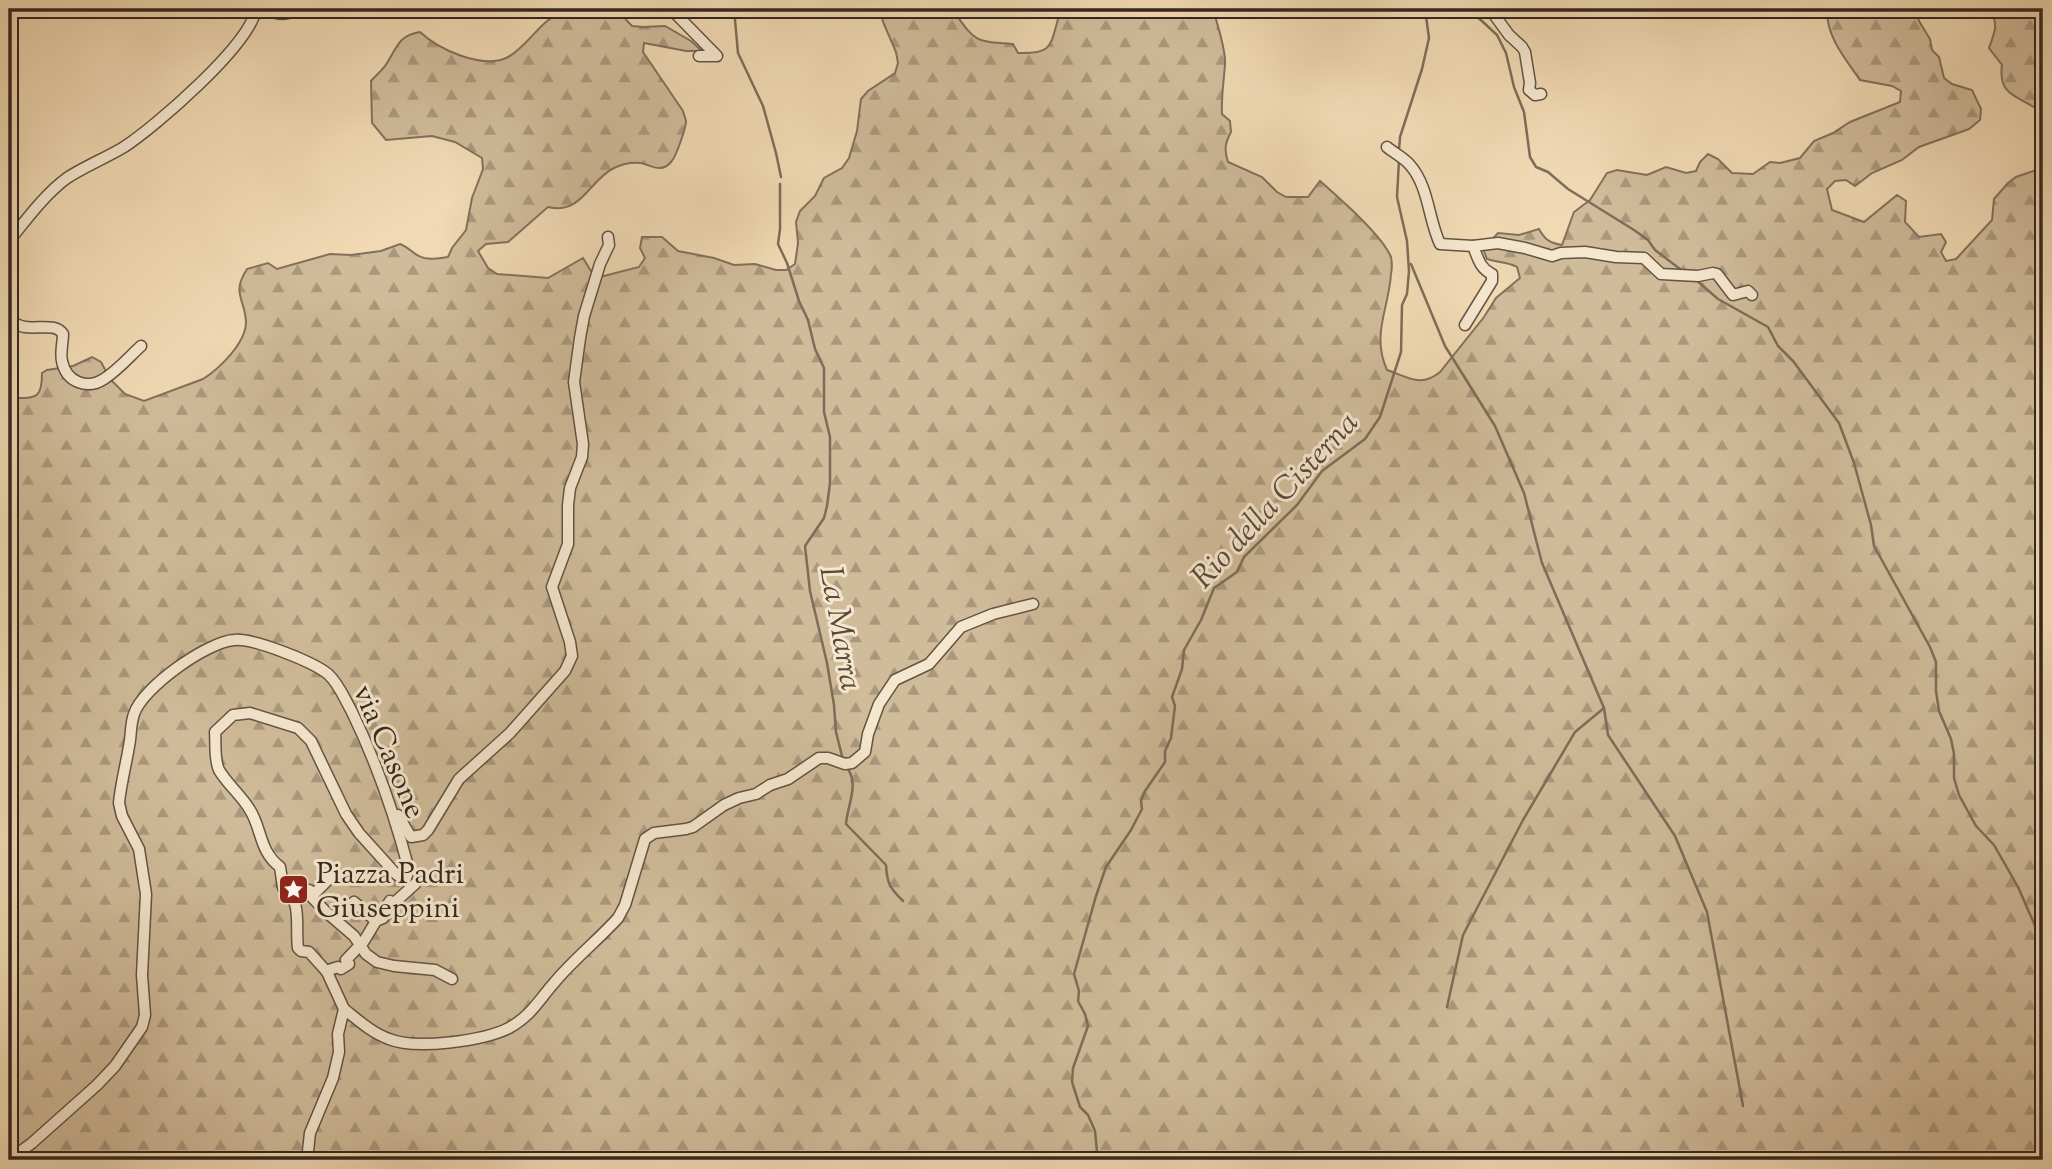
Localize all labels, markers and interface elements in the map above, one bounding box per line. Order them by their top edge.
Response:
water label: Rio della Cisterna [1182,402,1371,600]
water label: La Marra [806,563,873,694]
street label: via Casone [340,678,435,826]
place label: Piazza Padri Giuseppini [316,854,464,931]
place icon: Piazza Padri Giuseppini [276,873,310,907]

